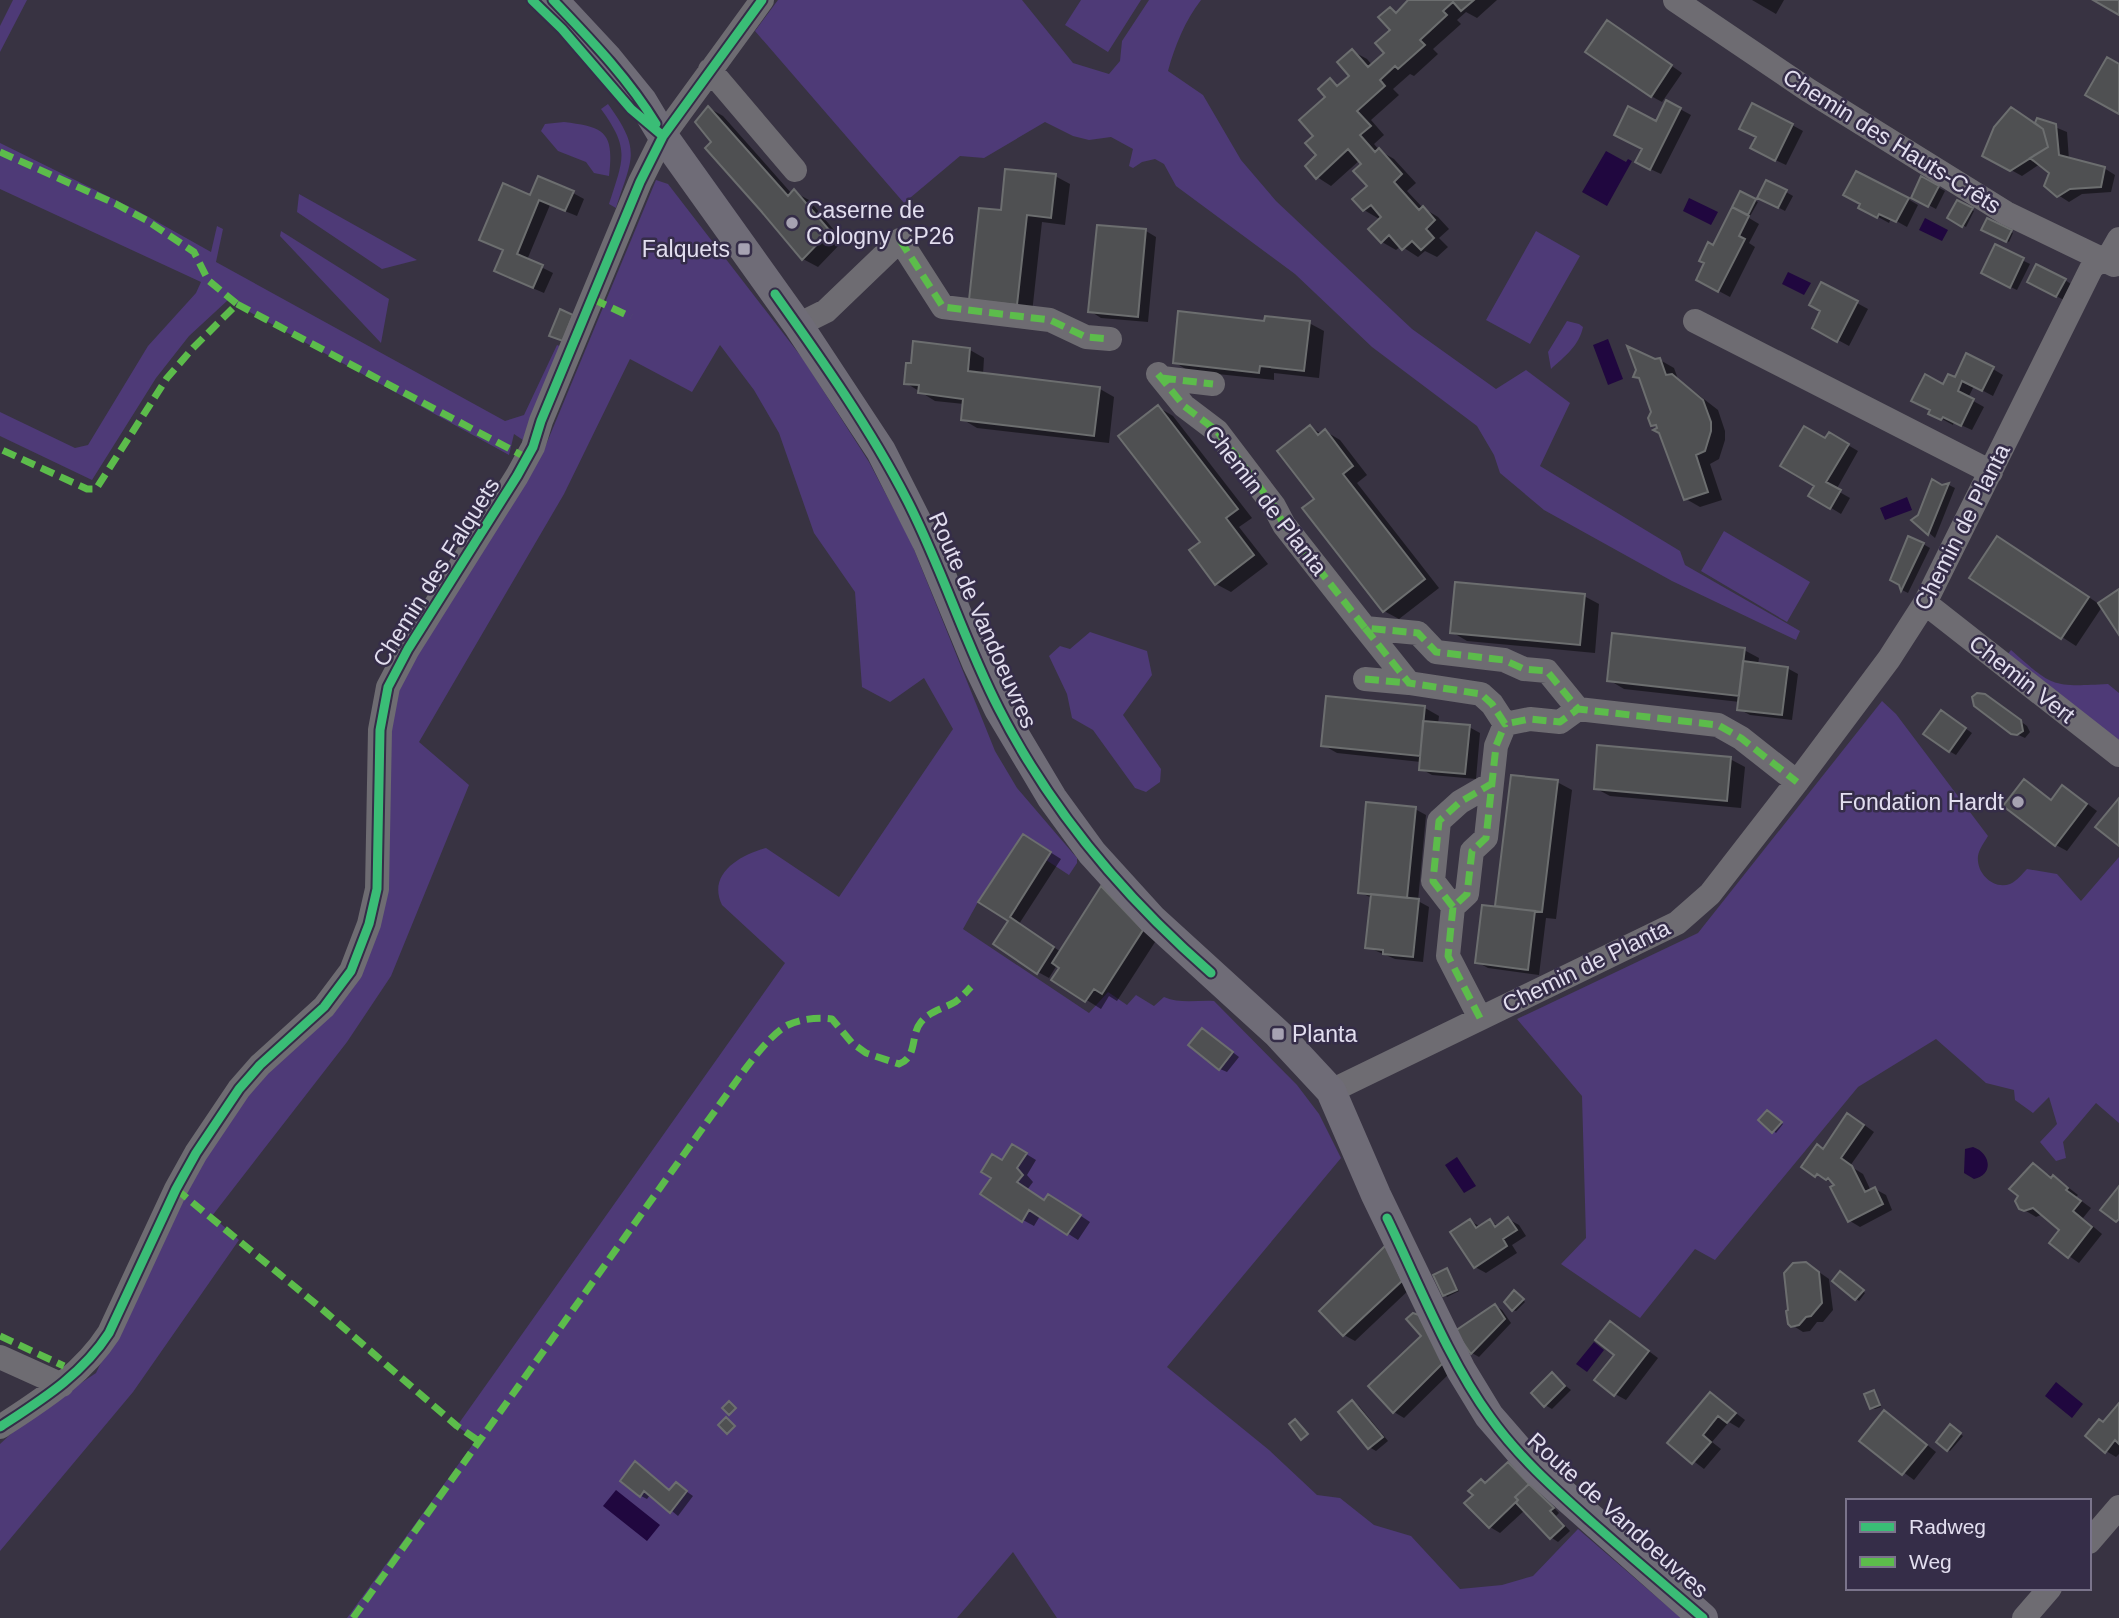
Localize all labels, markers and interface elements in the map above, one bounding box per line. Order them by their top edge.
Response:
street label: Chemin des Hauts-Crêts [1778,63,2006,219]
place label: Caserne de Cologny CP26 [806,197,954,249]
marker: Caserne de Cologny CP26 [784,215,800,231]
place label: Falquets [642,236,730,262]
marker: Falquets [736,241,752,257]
street label: Chemin de Planta [1199,420,1333,580]
street label: Chemin de Planta [1909,439,2015,614]
street label: Chemin des Falquets [367,473,505,671]
street label: Route de Vandoeuvres [924,508,1042,732]
street label: Chemin Vert [1964,630,2080,729]
place label: Fondation Hardt [1839,789,2005,815]
marker: Fondation Hardt [2010,794,2026,810]
street label: Chemin de Planta [1498,914,1674,1018]
place label: Planta [1292,1021,1357,1047]
marker: Planta [1270,1026,1286,1042]
street label: Route de Vandoeuvres [1523,1427,1713,1603]
legend [1846,1499,2091,1590]
text: Radweg [1909,1515,1986,1538]
text: Weg [1909,1550,1952,1573]

